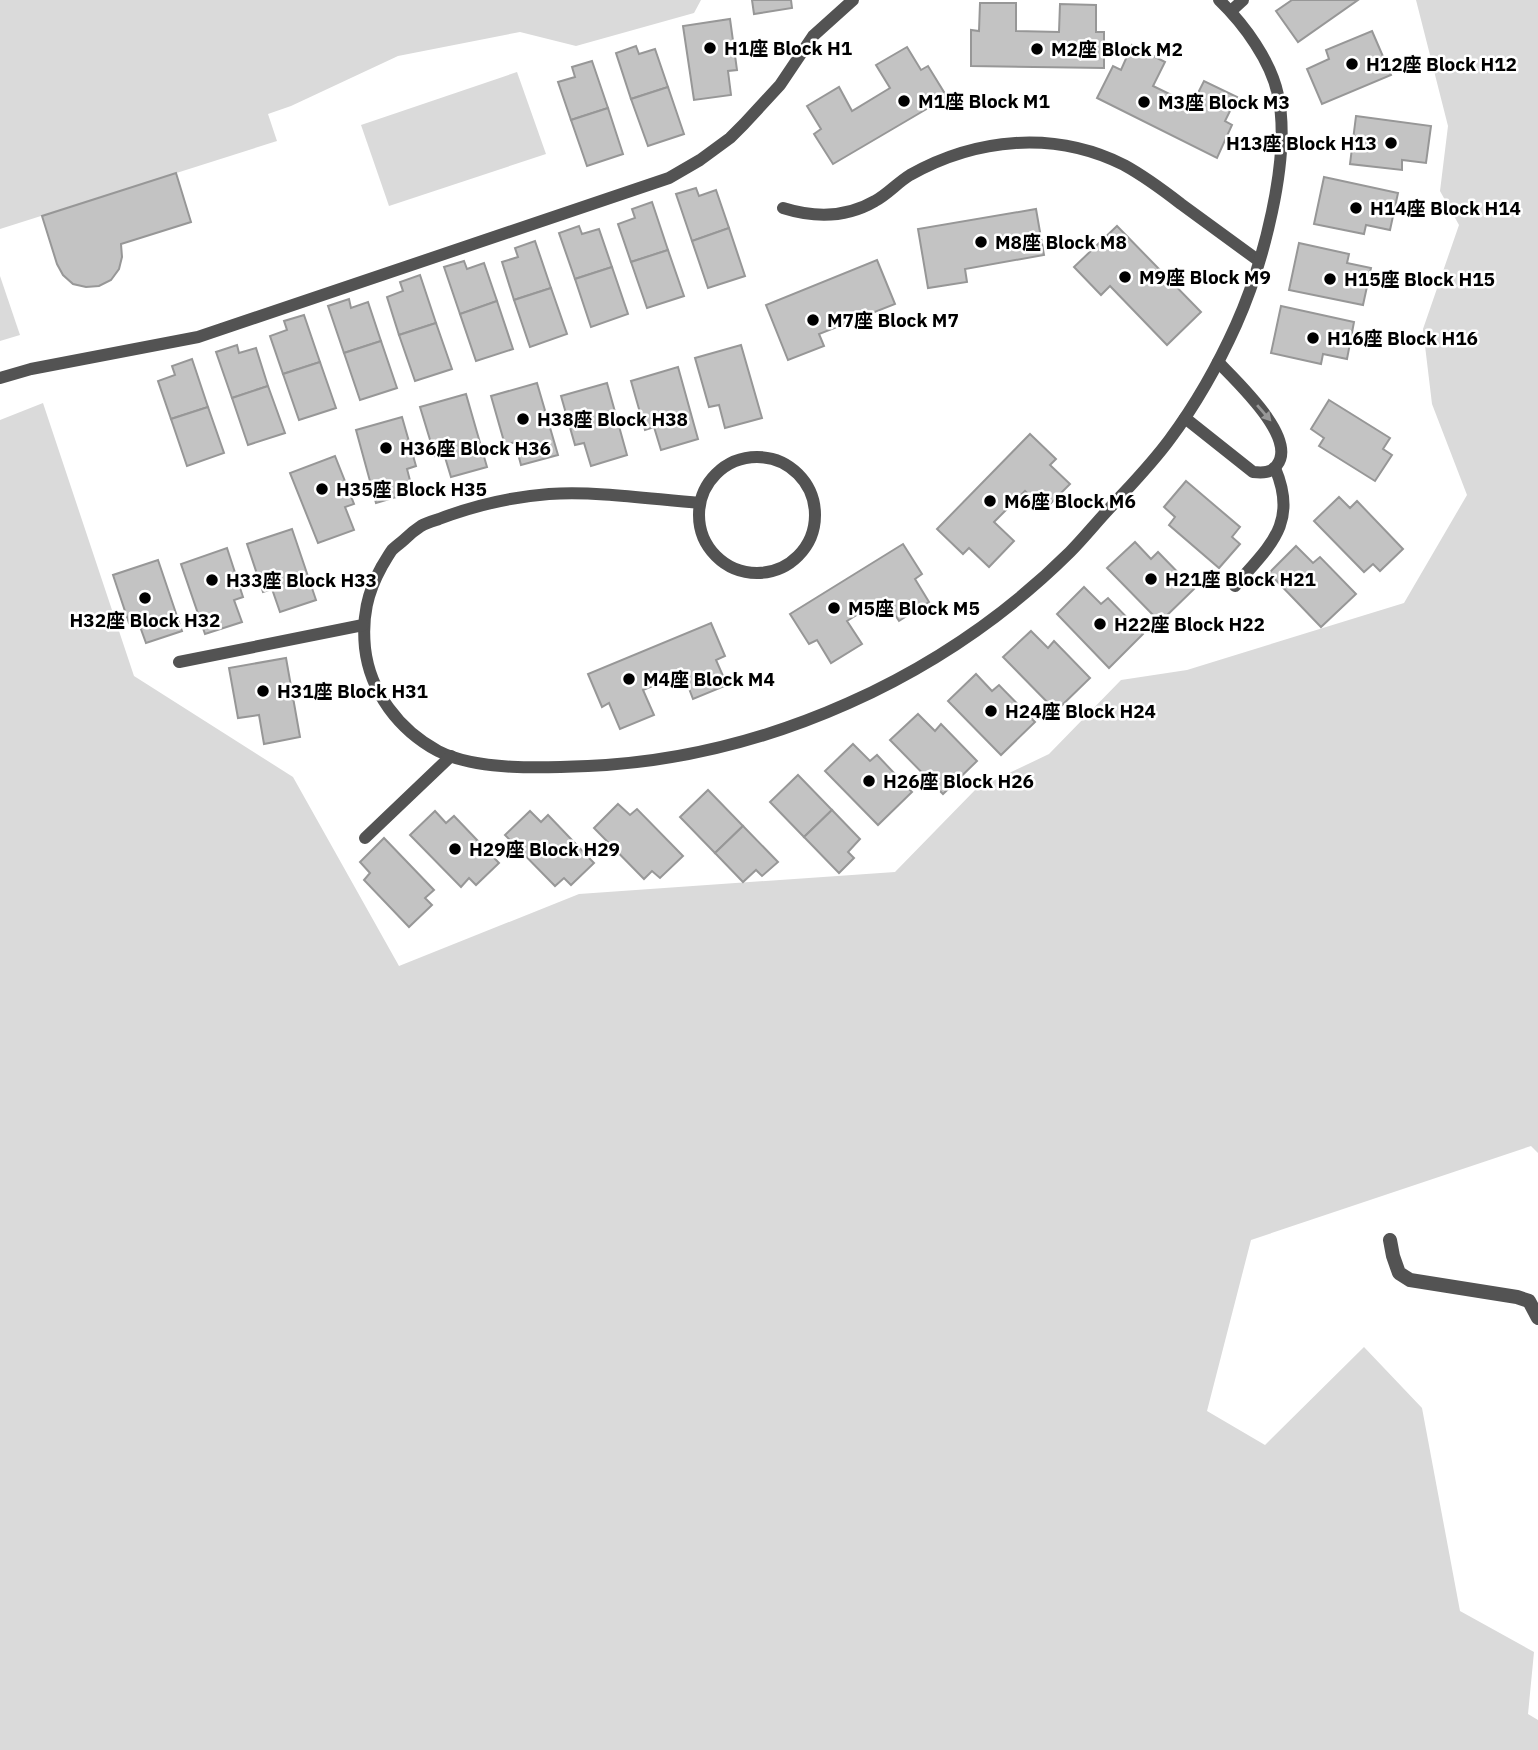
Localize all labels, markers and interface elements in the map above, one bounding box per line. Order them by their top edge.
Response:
place label: H1座 Block H1 [724,36,853,60]
place label: M2座 Block M2 [1051,37,1183,61]
marker: H1座 Block H1 [702,40,718,56]
marker: M2座 Block M2 [1029,41,1045,57]
place label: H12座 Block H12 [1366,52,1517,76]
marker: H12座 Block H12 [1344,56,1360,72]
place label: M1座 Block M1 [918,89,1050,113]
place label: M3座 Block M3 [1158,90,1290,114]
marker: M1座 Block M1 [896,93,912,109]
marker: M3座 Block M3 [1136,94,1152,110]
place label: H13座 Block H13 [1226,131,1377,155]
marker: H13座 Block H13 [1383,135,1399,151]
place label: H14座 Block H14 [1370,196,1521,220]
marker: H14座 Block H14 [1348,200,1364,216]
place label: M8座 Block M8 [995,230,1127,254]
marker: M8座 Block M8 [973,234,989,250]
place label: M9座 Block M9 [1139,265,1271,289]
place label: H15座 Block H15 [1344,267,1495,291]
marker: M9座 Block M9 [1117,269,1133,285]
marker: H15座 Block H15 [1322,271,1338,287]
place label: M7座 Block M7 [827,308,959,332]
marker: M7座 Block M7 [805,312,821,328]
place label: H16座 Block H16 [1327,326,1478,350]
marker: H16座 Block H16 [1305,330,1321,346]
one-way arrow [1255,404,1271,421]
place label: H38座 Block H38 [537,407,688,431]
marker: H38座 Block H38 [515,411,531,427]
place label: H36座 Block H36 [400,436,551,460]
marker: H36座 Block H36 [378,440,394,456]
place label: H35座 Block H35 [336,477,487,501]
marker: H35座 Block H35 [314,481,330,497]
place label: M6座 Block M6 [1004,489,1136,513]
marker: M6座 Block M6 [982,493,998,509]
place label: H21座 Block H21 [1165,567,1317,591]
place label: H33座 Block H33 [226,568,377,592]
marker: H21座 Block H21 [1143,571,1159,587]
marker: H33座 Block H33 [204,572,220,588]
marker: H32座 Block H32 [137,590,153,606]
place label: M5座 Block M5 [848,596,980,620]
marker: M5座 Block M5 [826,600,842,616]
place label: H32座 Block H32 [69,608,221,632]
place label: H22座 Block H22 [1114,612,1265,636]
marker: H22座 Block H22 [1092,616,1108,632]
place label: M4座 Block M4 [643,667,775,691]
marker: M4座 Block M4 [621,671,637,687]
place label: H31座 Block H31 [277,679,429,703]
marker: H31座 Block H31 [255,683,271,699]
place label: H24座 Block H24 [1005,699,1156,723]
marker: H24座 Block H24 [983,703,999,719]
place label: H26座 Block H26 [883,769,1034,793]
marker: H26座 Block H26 [861,773,877,789]
place label: H29座 Block H29 [469,837,620,861]
marker: H29座 Block H29 [447,841,463,857]

